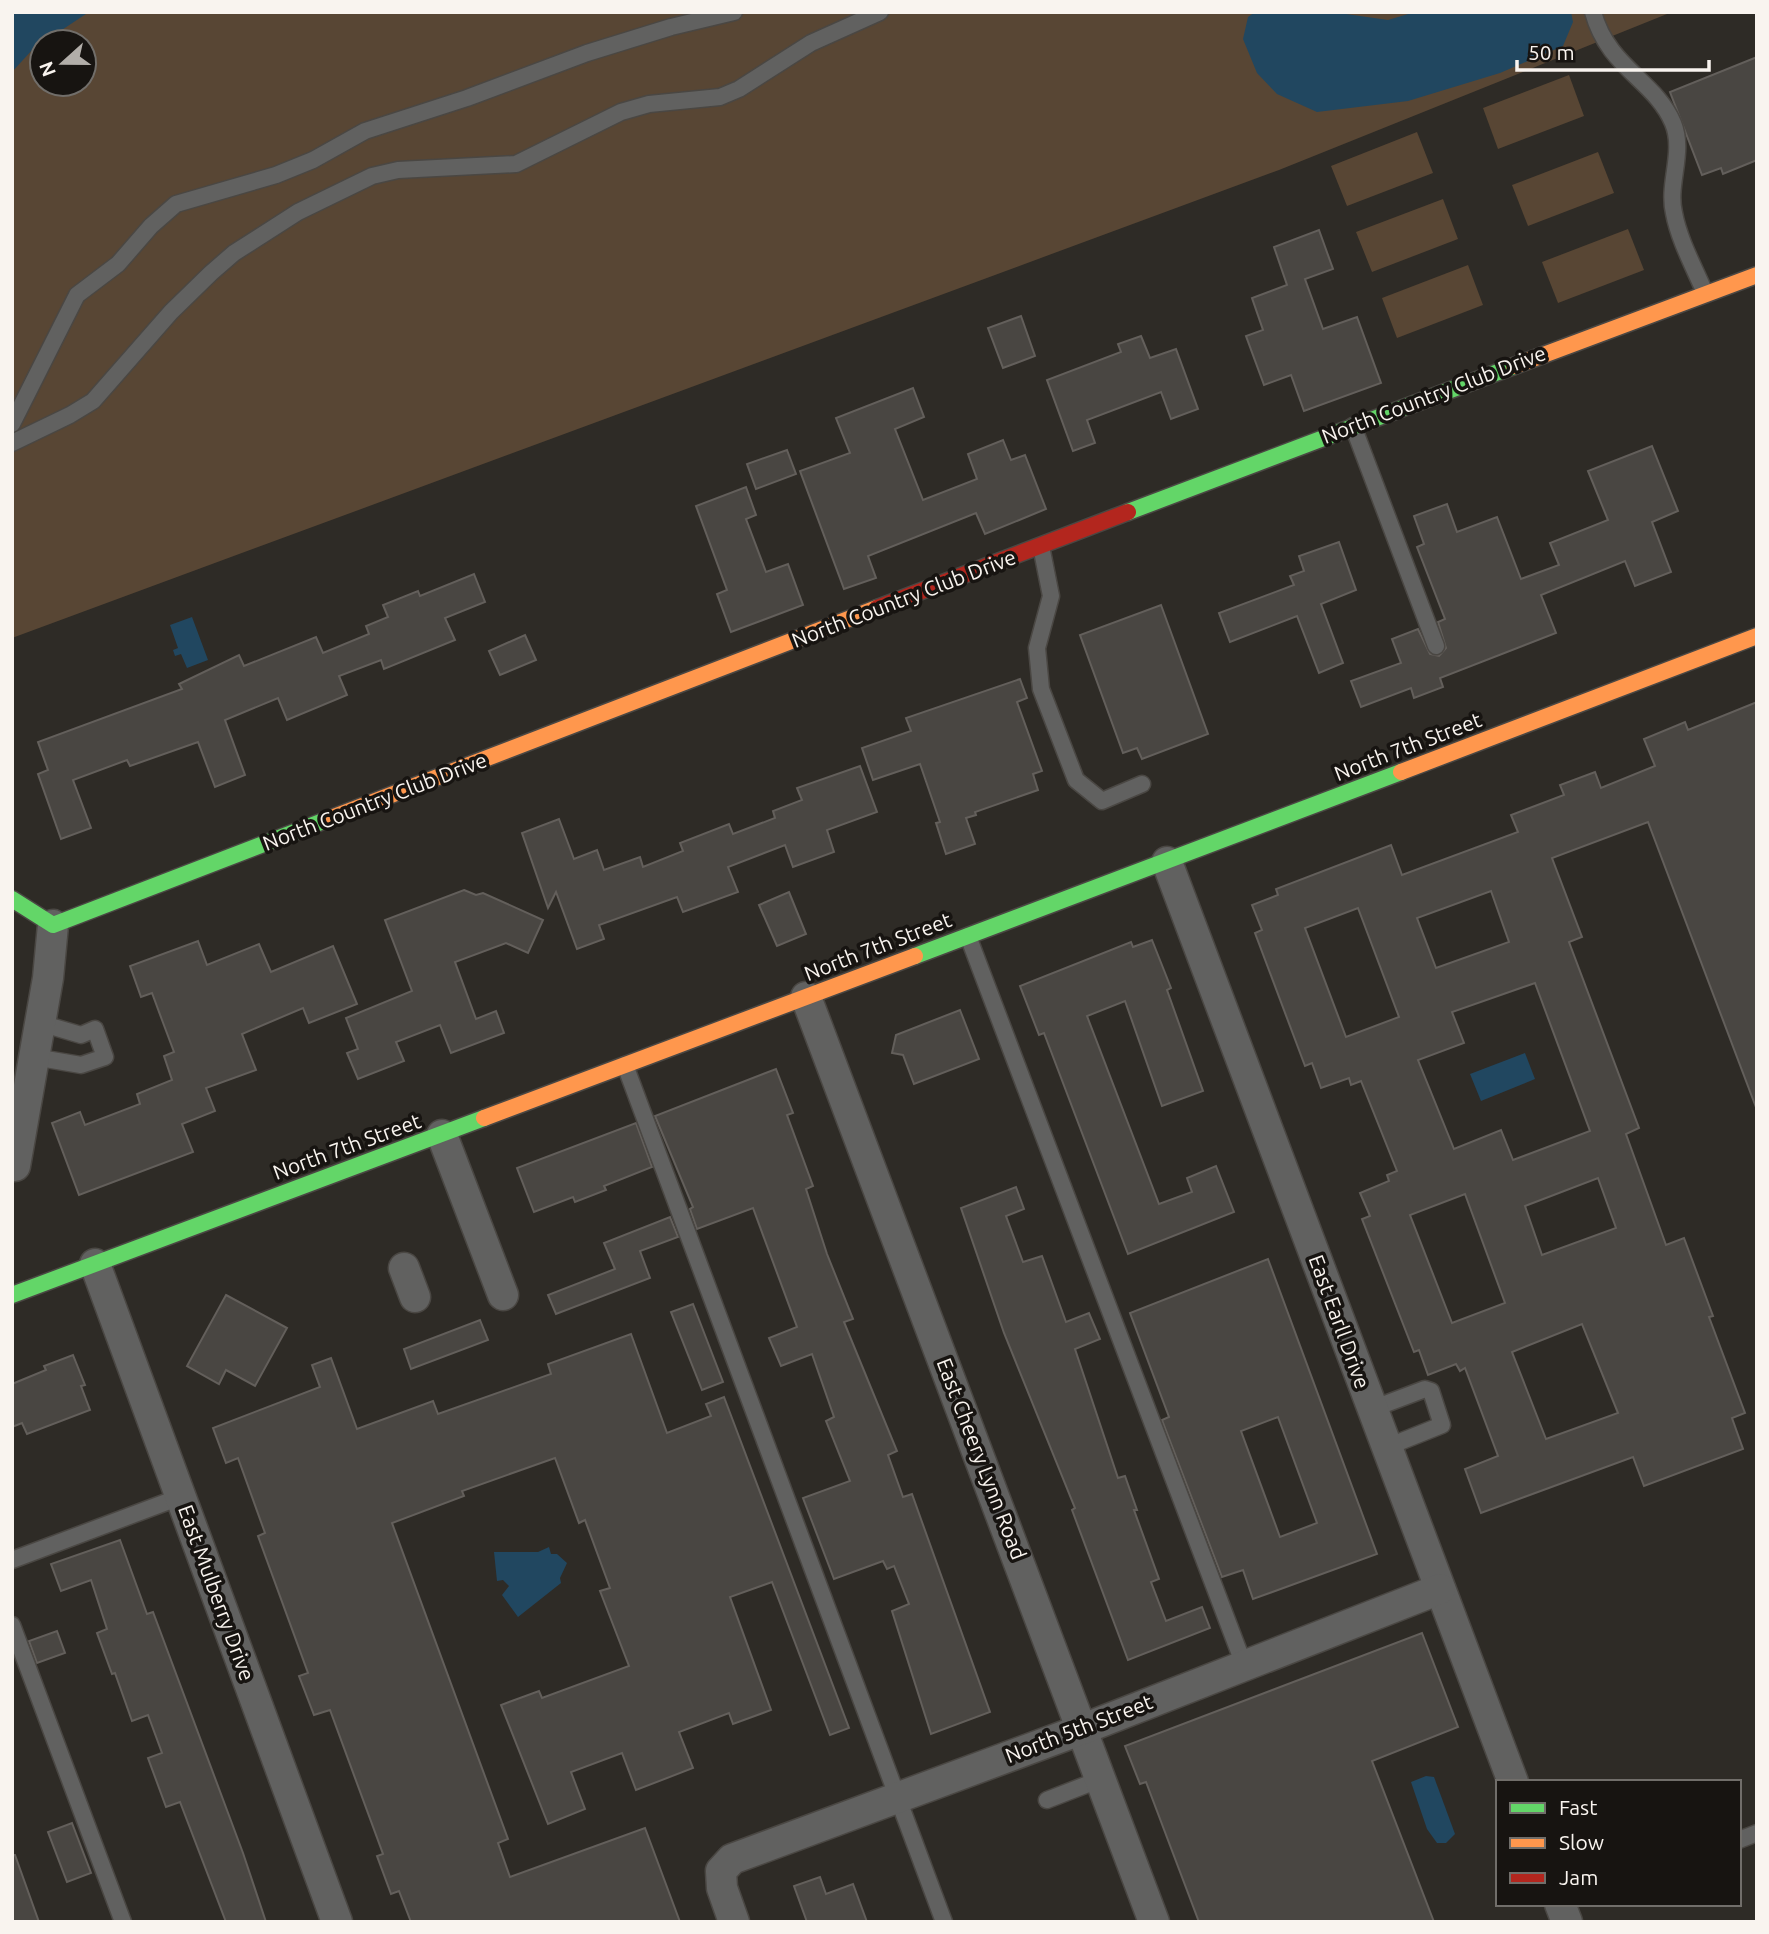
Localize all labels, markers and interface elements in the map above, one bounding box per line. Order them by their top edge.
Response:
north arrow [28,28,98,98]
scale bar [1517,28,1710,72]
text: 50 m [1528,40,1575,64]
text: N [34,59,60,80]
street label: North Country Club Drive [1318,340,1549,448]
street label: North Country Club Drive [788,544,1019,652]
street label: North 7th Street [1331,707,1485,785]
street label: North Country Club Drive [259,747,490,855]
street label: North 7th Street [801,907,955,985]
street label: North 7th Street [269,1108,424,1184]
street label: East Earll Drive [1305,1251,1375,1392]
street label: East Cheery Lynn Road [932,1355,1031,1563]
street label: East Mulberry Drive [174,1501,260,1684]
street label: North 5th Street [1002,1689,1156,1767]
legend [1496,1780,1741,1906]
text: Fast [1559,1795,1597,1819]
text: Slow [1559,1830,1604,1854]
text: Jam [1559,1865,1598,1889]

